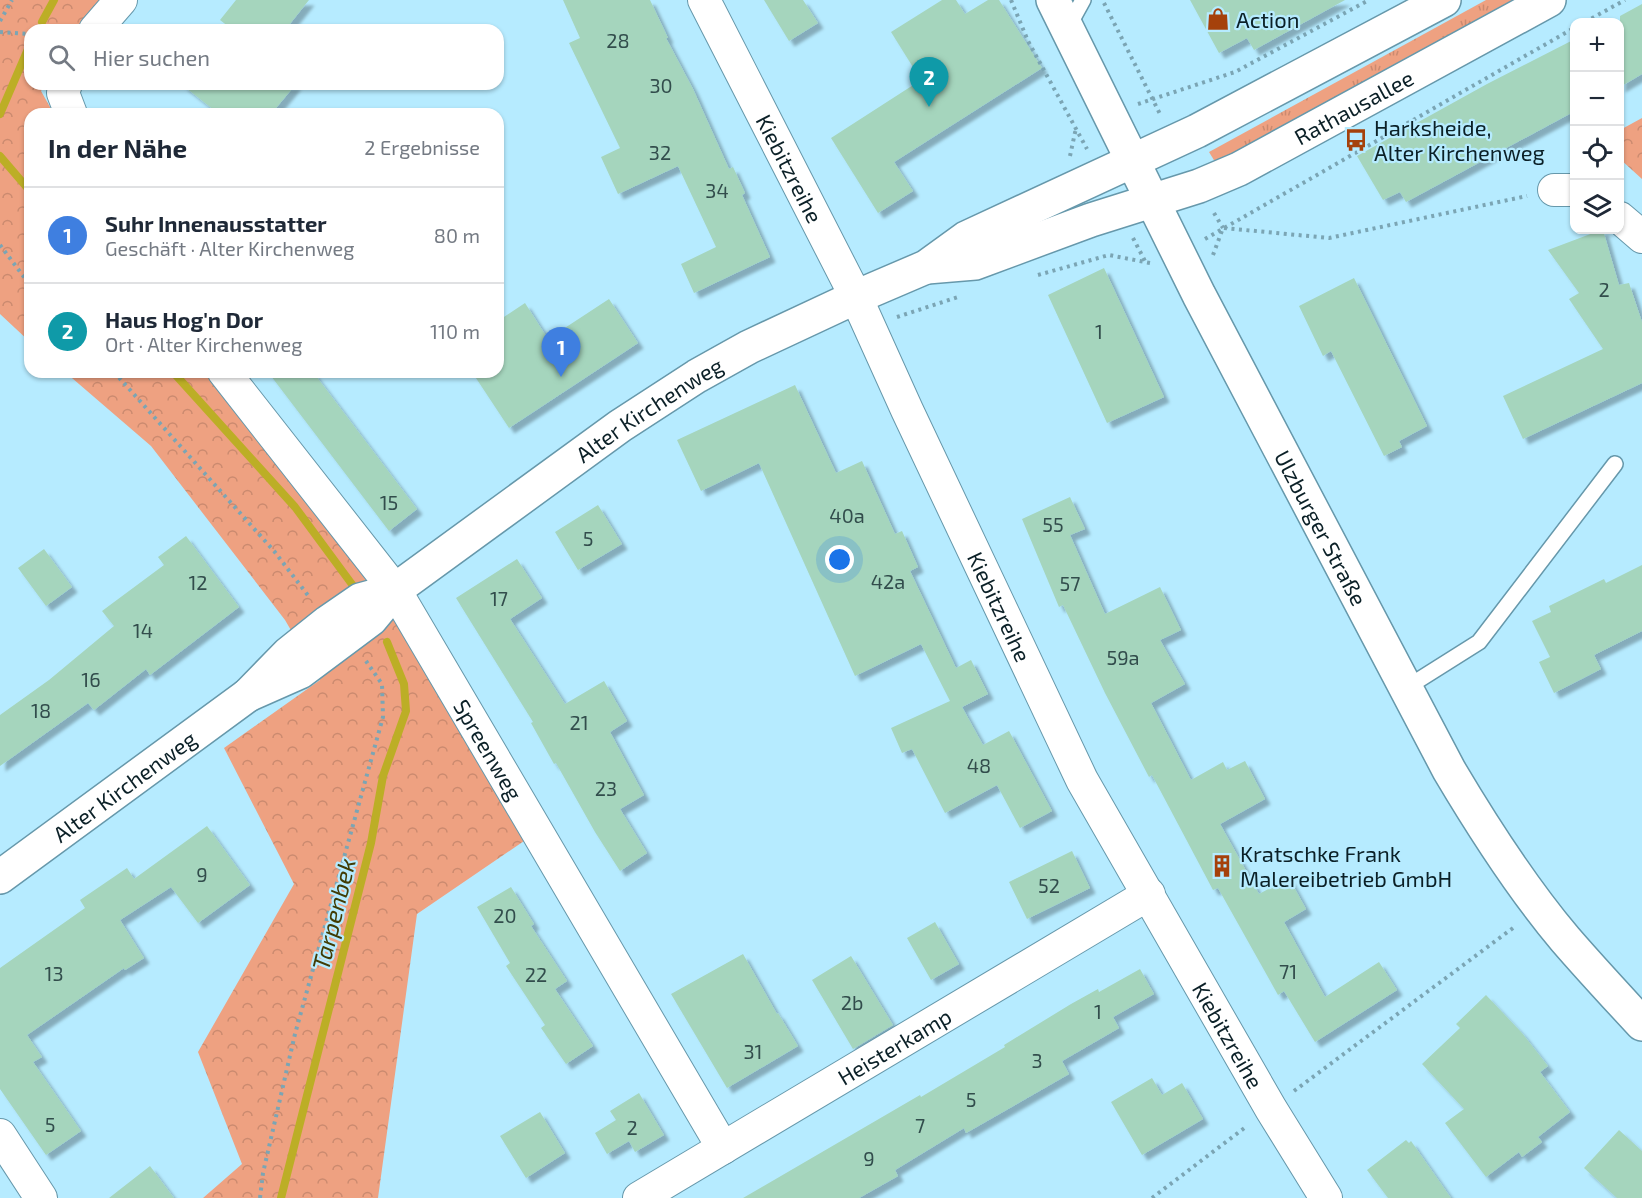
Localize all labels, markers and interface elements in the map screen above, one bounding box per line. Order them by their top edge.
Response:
shop icon: Action [1205,6,1231,32]
place label: Action [1236,6,1300,32]
map controls [1570,18,1624,234]
button: + [1570,18,1624,72]
search box [24,24,504,90]
house number: 28 [606,28,630,52]
icon: search [45,41,78,74]
text: Hier suchen [93,44,210,70]
pin: 2 [910,57,948,107]
street label: Rathausallee [1290,64,1417,149]
button: − [1570,72,1624,126]
house number: 30 [649,73,673,97]
street label: Kiebitzreihe [752,110,829,227]
place label: Harksheide, Alter Kirchenweg [1374,114,1545,165]
button: locate [1570,126,1624,180]
bus stop icon: Harksheide, Alter Kirchenweg [1343,127,1369,153]
text: In der Nähe [48,132,187,163]
text: 2 Ergebnisse [364,135,480,159]
house number: 32 [649,140,671,164]
house number: 34 [705,178,729,202]
button: layers [1570,180,1624,234]
text: Suhr Innenausstatter [105,210,327,236]
text: 1 [63,223,72,247]
text: 80 m [434,223,480,247]
text: Geschäft · Alter Kirchenweg [105,236,355,260]
house number: 2 [1598,277,1610,301]
text: Haus Hog'n Dor [105,306,263,332]
text: 2 [62,319,73,343]
text: 110 m [430,319,480,343]
house number: 1 [1095,319,1103,343]
pin: 1 [542,328,580,377]
text: Ort · Alter Kirchenweg [105,332,302,356]
street label: Alter Kirchenweg [570,351,727,467]
street label: Ulzburger Straße [1270,446,1373,610]
house number: 15 [380,490,398,514]
house number: 40a [829,503,865,527]
house number: 55 [1042,512,1064,536]
house number: 5 [583,526,593,550]
your location [825,545,854,574]
street label: Kiebitzreihe [963,547,1037,666]
house number: 42a [871,569,905,593]
house number: 12 [188,570,208,594]
house number: 57 [1060,571,1080,595]
house number: 17 [490,586,508,610]
house number: 14 [133,618,153,642]
house number: 59a [1106,645,1140,669]
house number: 16 [81,667,101,691]
street label: Spreenweg [449,694,528,804]
house number: 18 [31,698,51,722]
house number: 21 [569,710,589,734]
street label: Alter Kirchenweg [48,725,201,847]
house number: 48 [967,753,991,777]
house number: 23 [595,776,617,800]
place label: Kratschke Frank Malereibetrieb GmbH [1240,840,1452,891]
building icon: Kratschke Frank Malereibetrieb GmbH [1209,853,1235,879]
water label: Tarpenbek [305,855,361,973]
house number: 9 [196,862,208,886]
house number: 52 [1038,873,1060,897]
house number: 20 [493,903,517,927]
house number: 71 [1279,959,1297,983]
house number: 13 [44,961,64,985]
house number: 22 [525,962,547,986]
street label: Kiebitzreihe [1188,977,1269,1093]
house number: 2b [841,990,863,1014]
house number: 1 [1094,999,1102,1023]
street label: Heisterkamp [833,1002,956,1090]
house number: 31 [743,1039,763,1063]
house number: 3 [1031,1048,1043,1072]
house number: 5 [966,1087,976,1111]
house number: 5 [45,1112,55,1136]
house number: 7 [915,1113,925,1137]
house number: 2 [626,1115,638,1139]
house number: 9 [863,1146,875,1170]

